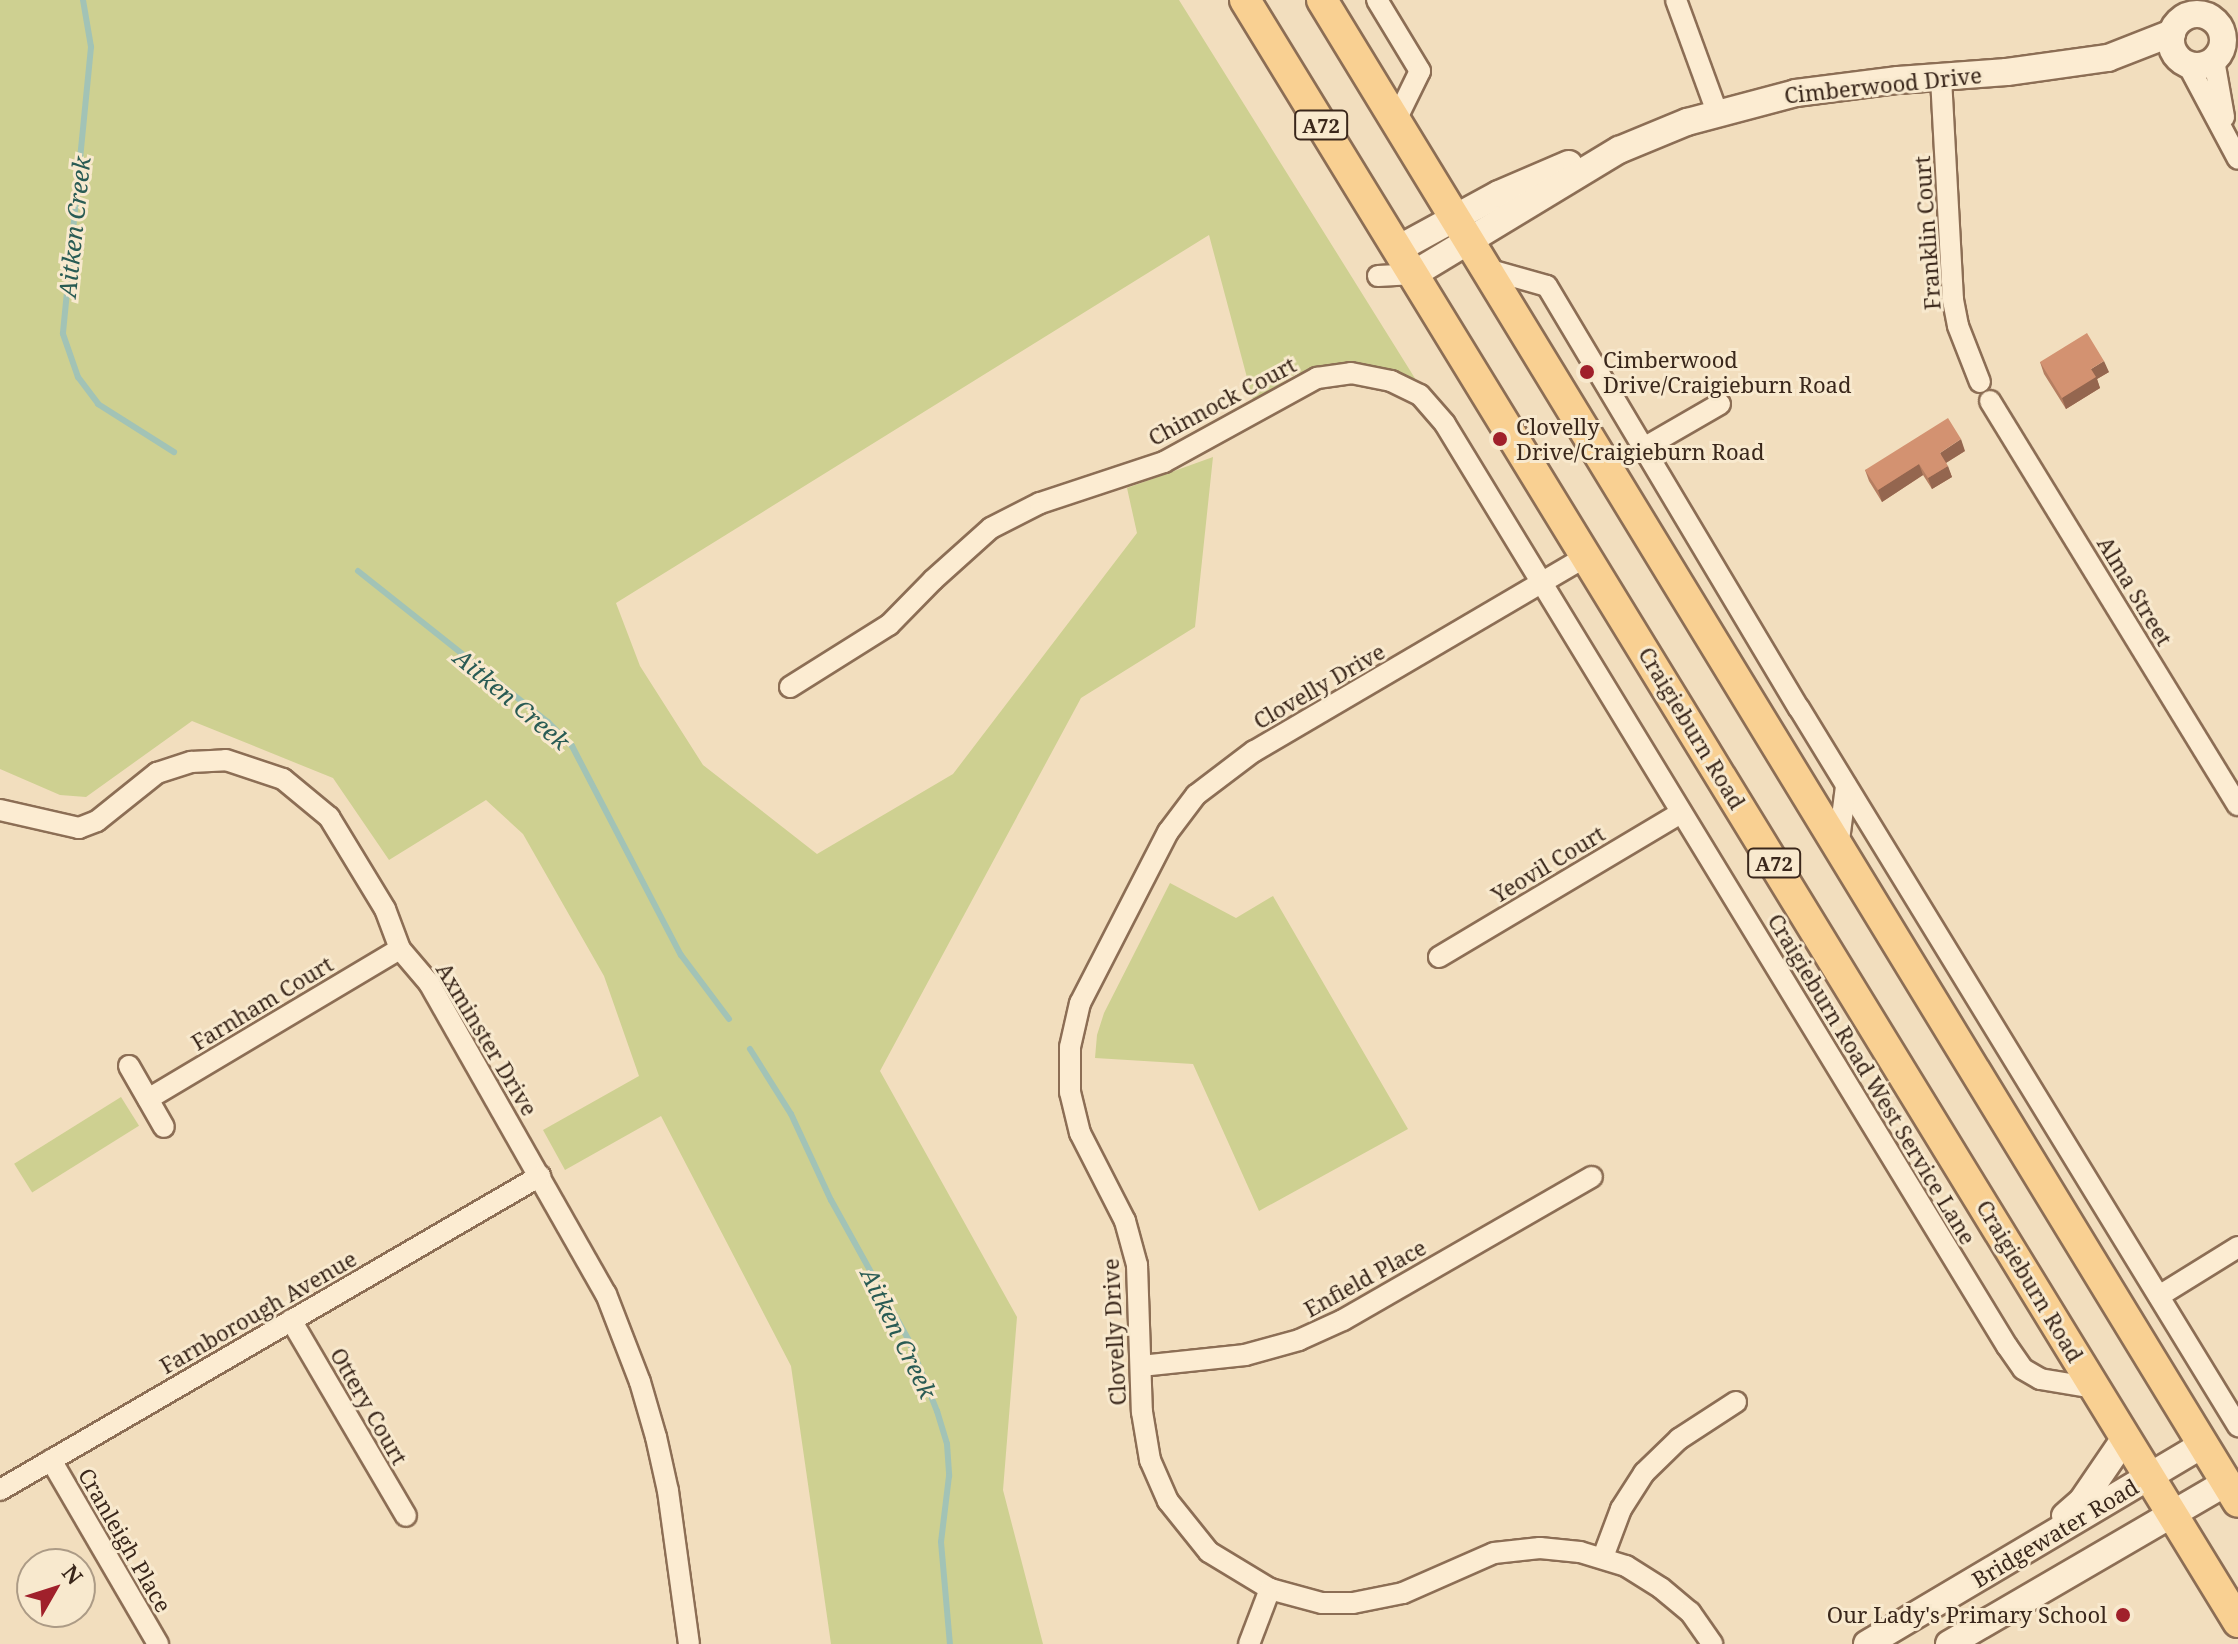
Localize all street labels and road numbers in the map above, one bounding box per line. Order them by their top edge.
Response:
street label: Cimberwood Drive [1783,61,1983,109]
road number: A72 [1293,109,1349,141]
street label: Franklin Court [1908,155,1946,311]
street label: Chinnock Court [1144,351,1300,451]
street label: Alma Street [2092,532,2178,650]
street label: Clovelly Drive [1249,638,1389,734]
street label: Craigieburn Road [1633,642,1751,814]
street label: Yeovil Court [1487,820,1609,908]
road number: A72 [1746,847,1802,879]
street label: Craigieburn Road West Service Lane [1763,909,1981,1249]
street label: Farnham Court [187,950,337,1056]
street label: Axminster Drive [431,958,543,1120]
street label: Craigieburn Road [1971,1195,2089,1367]
street label: Enfield Place [1299,1234,1431,1322]
street label: Farnborough Avenue [155,1245,361,1379]
street label: Clovelly Drive [1097,1258,1131,1406]
street label: Ottery Court [325,1343,413,1469]
street label: Cranleigh Place [73,1463,177,1617]
street label: Bridgewater Road [1967,1473,2143,1593]

